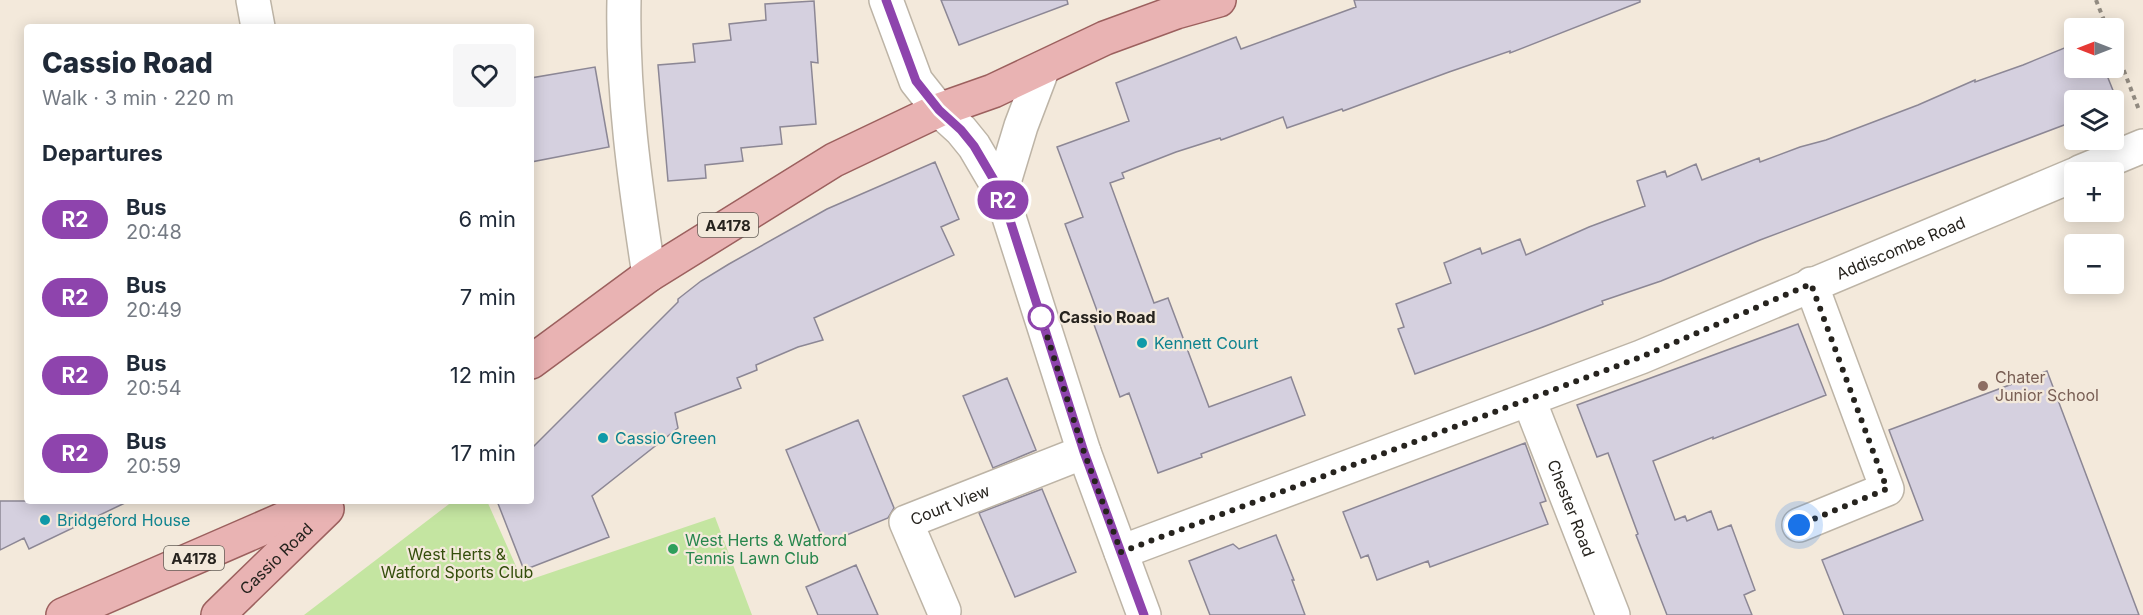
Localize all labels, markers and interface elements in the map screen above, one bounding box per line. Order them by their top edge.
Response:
north arrow [2064,18,2124,78]
map controls [2064,18,2124,294]
button: heart [453,44,516,107]
text: Cassio Road [42,46,213,80]
text: Walk · 3 min · 220 m [42,86,234,110]
button: layers [2064,90,2124,150]
text: Departures [42,140,163,166]
button: + [2064,162,2124,222]
line badge: R2 [976,180,1030,220]
text: R2 [989,188,1017,213]
text: Bus [126,194,167,220]
text: 6 min [459,206,516,232]
text: R2 [61,207,89,232]
street label: Addiscombe Road [1833,212,1968,284]
road number: A4178 [698,213,758,237]
text: 20:48 [126,220,182,244]
button: − [2064,234,2124,294]
text: Bus [126,272,167,298]
text: 7 min [460,284,516,310]
text: R2 [61,285,89,310]
text: 20:49 [126,298,182,322]
marker: Cassio Road [1028,304,1054,330]
place label: Cassio Road [1059,307,1156,327]
place label: Kennett Court [1154,333,1259,353]
marker: Kennett Court [1135,336,1149,350]
text: Bus [126,350,167,376]
text: 12 min [450,362,516,388]
text: R2 [61,363,89,388]
place label: Chater Junior School [1995,367,2099,405]
text: 20:54 [126,376,182,400]
marker: Chater Junior School [1976,379,1990,393]
text: Bus [126,428,167,454]
place label: Cassio Green [615,428,716,448]
marker: Cassio Green [596,431,610,445]
text: 17 min [451,440,516,466]
text: R2 [61,441,89,466]
text: 20:59 [126,454,181,478]
street label: Chester Road [1543,457,1599,559]
street label: Court View [907,480,993,529]
place label: Bridgeford House [57,510,190,530]
your location [1784,510,1814,540]
marker: Bridgeford House [38,513,52,527]
street label: Cassio Road [235,519,317,599]
place label: West Herts & Watford Tennis Lawn Club [685,530,847,568]
marker: West Herts & Watford Tennis Lawn Club [666,542,680,556]
park label: West Herts & Watford Sports Club [381,544,533,582]
road number: A4178 [164,546,224,570]

